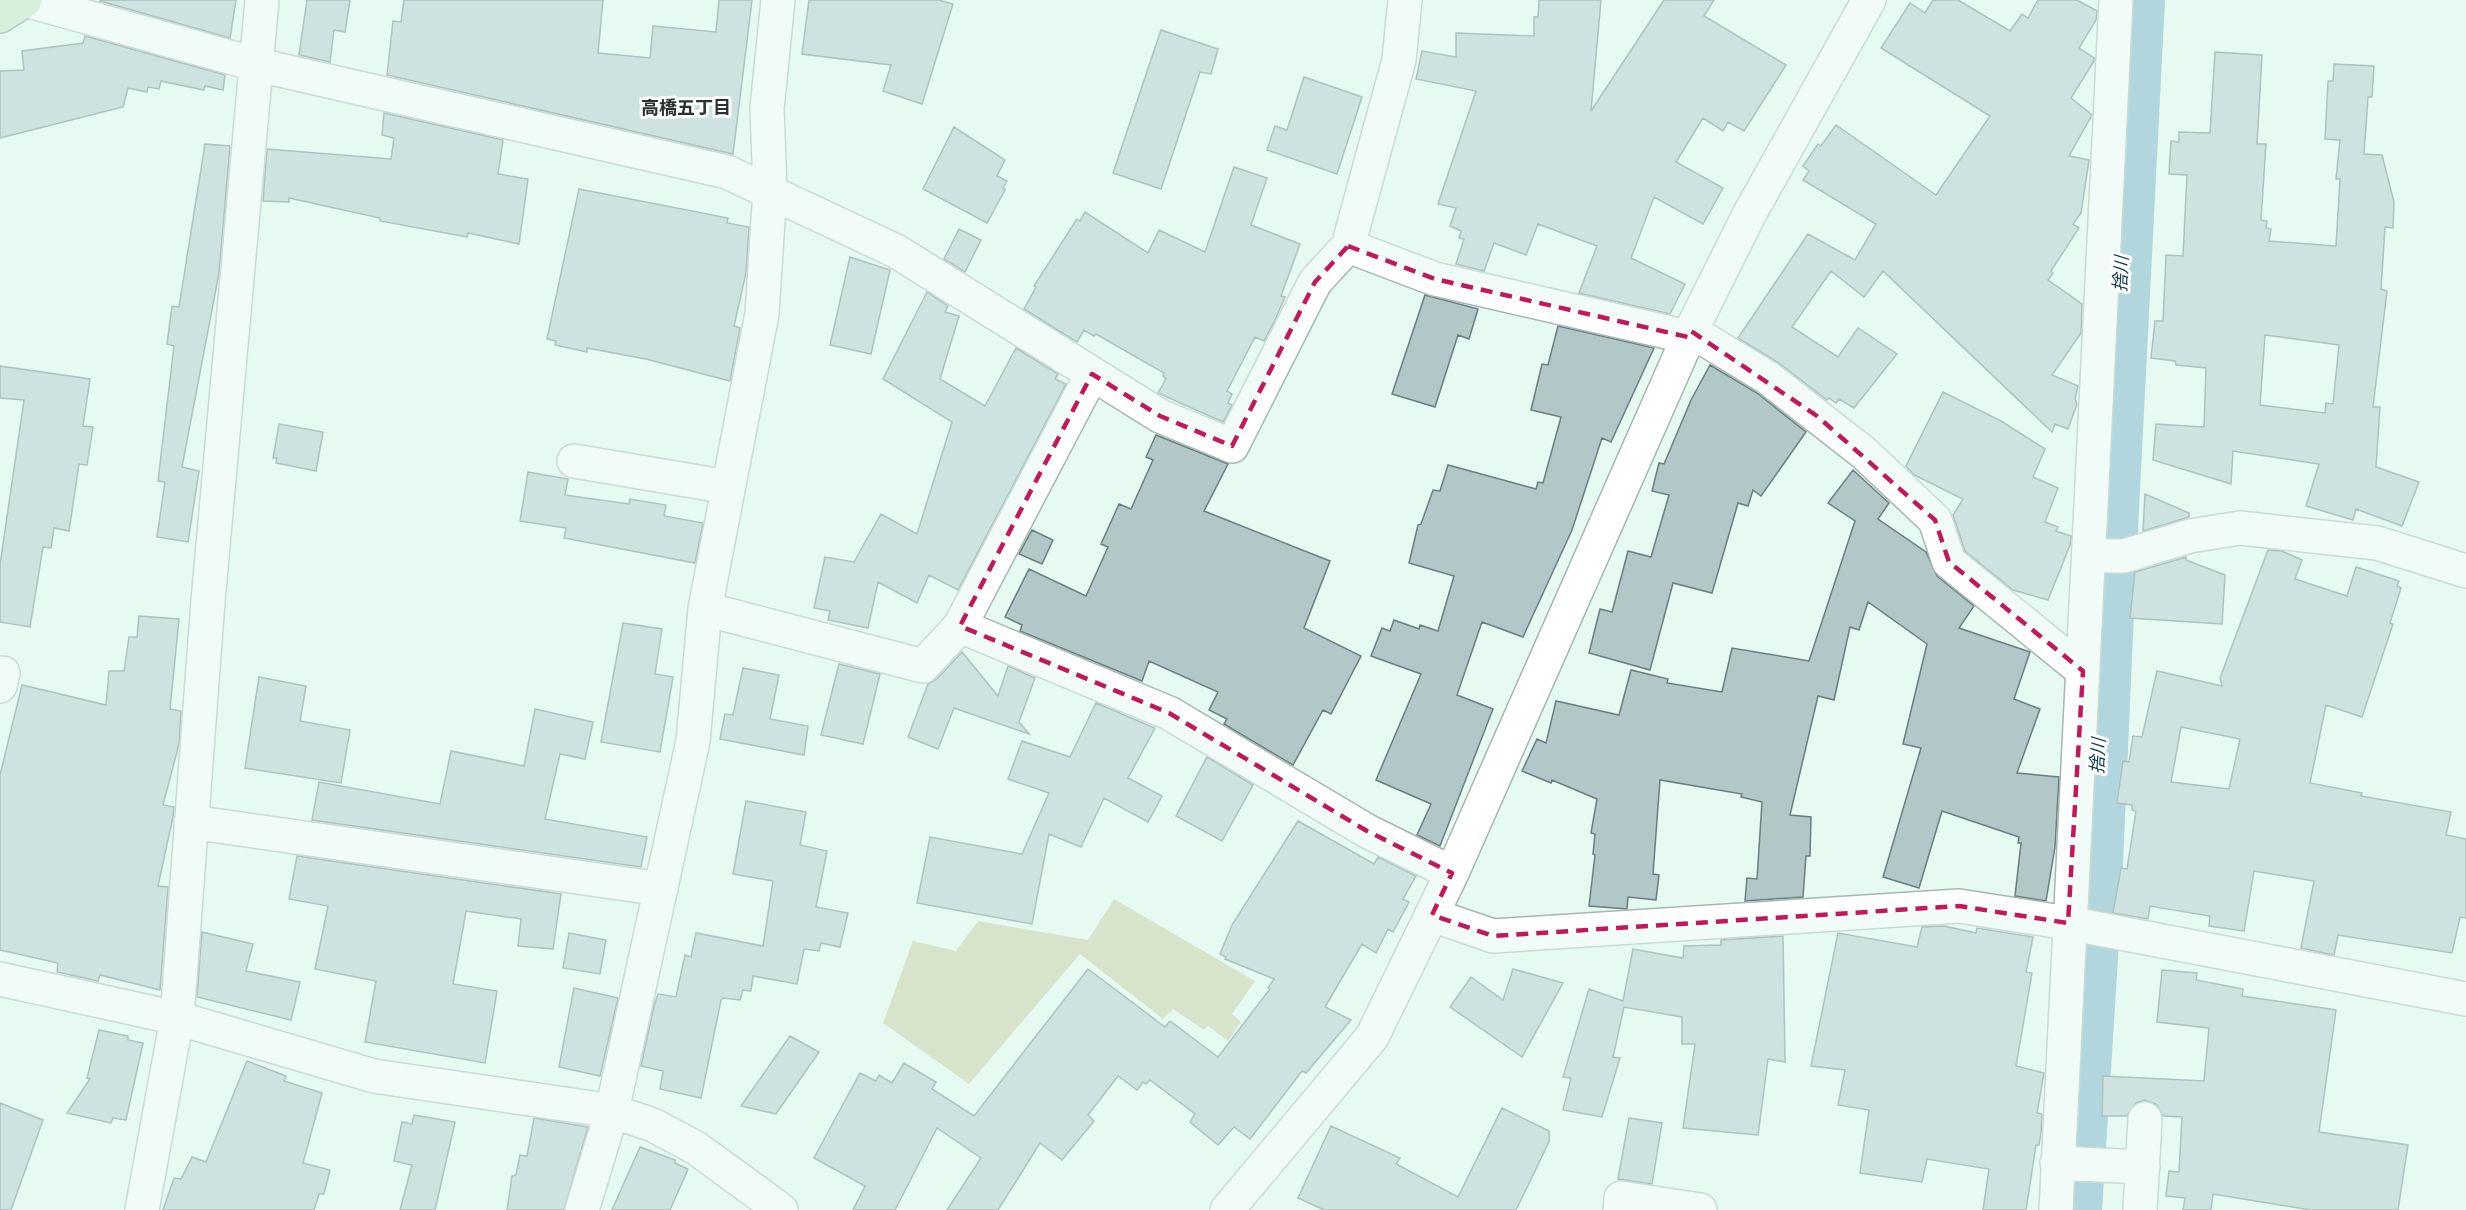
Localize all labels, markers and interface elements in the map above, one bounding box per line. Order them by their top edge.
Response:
district label: 高橋五丁目 [641,96,731,118]
water label: 捨川 [2108,253,2132,292]
water label: 捨川 [2085,735,2109,774]

